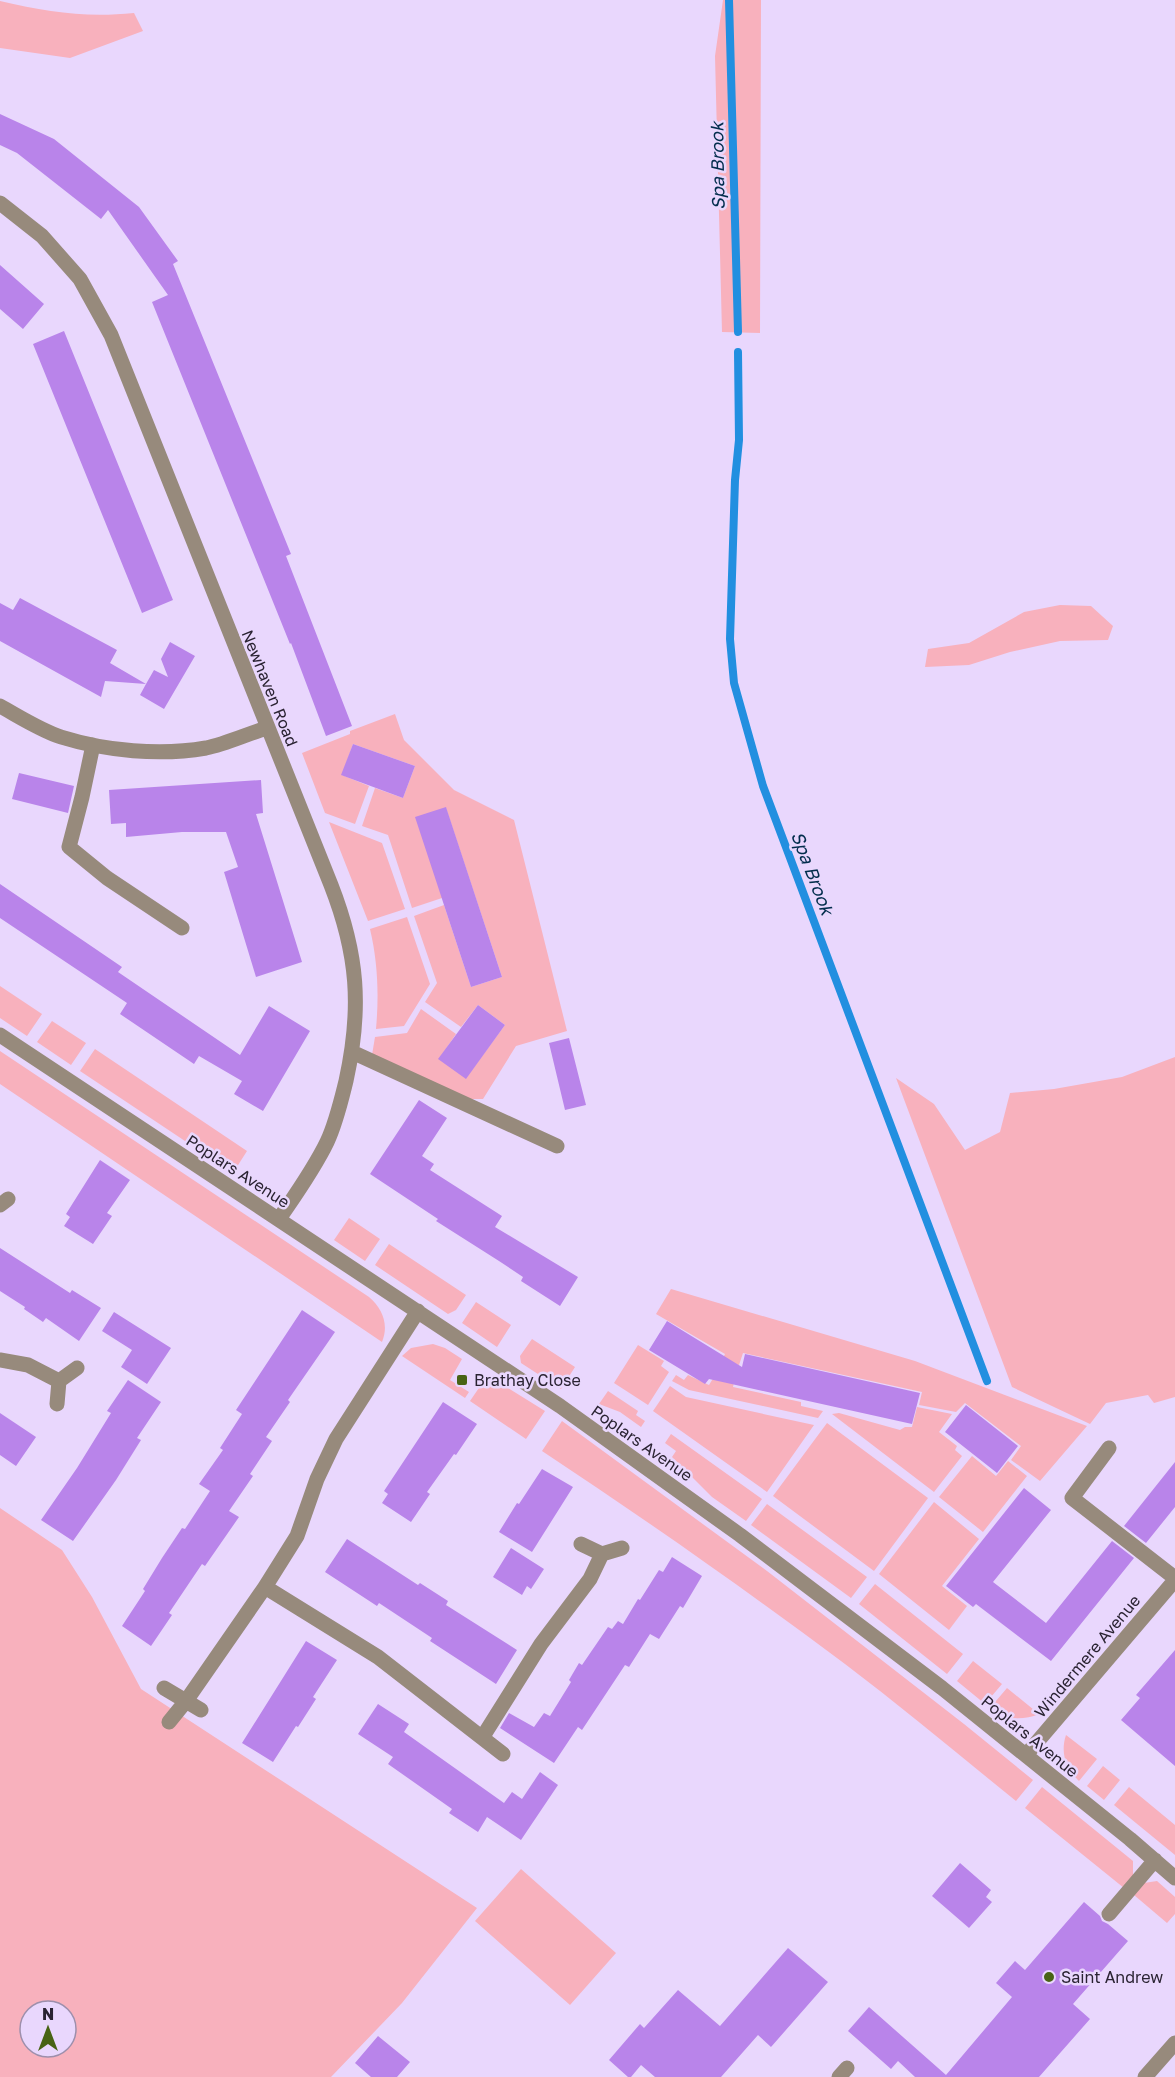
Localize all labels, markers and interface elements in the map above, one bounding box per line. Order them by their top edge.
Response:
water label: Spa Brook [705,120,729,210]
street label: Newhaven Road [238,627,302,749]
water label: Spa Brook [787,828,840,920]
street label: Poplars Avenue [183,1130,293,1212]
place label: Brathay Close [474,1370,581,1390]
marker: Brathay Close [455,1373,469,1387]
street label: Poplars Avenue [587,1401,697,1485]
street label: Windermere Avenue [1030,1591,1144,1721]
street label: Poplars Avenue [977,1691,1083,1781]
place label: Saint Andrew [1061,1967,1163,1987]
marker: Saint Andrew [1042,1970,1056,1984]
north arrow [18,1999,78,2059]
text: N [42,2004,54,2024]

